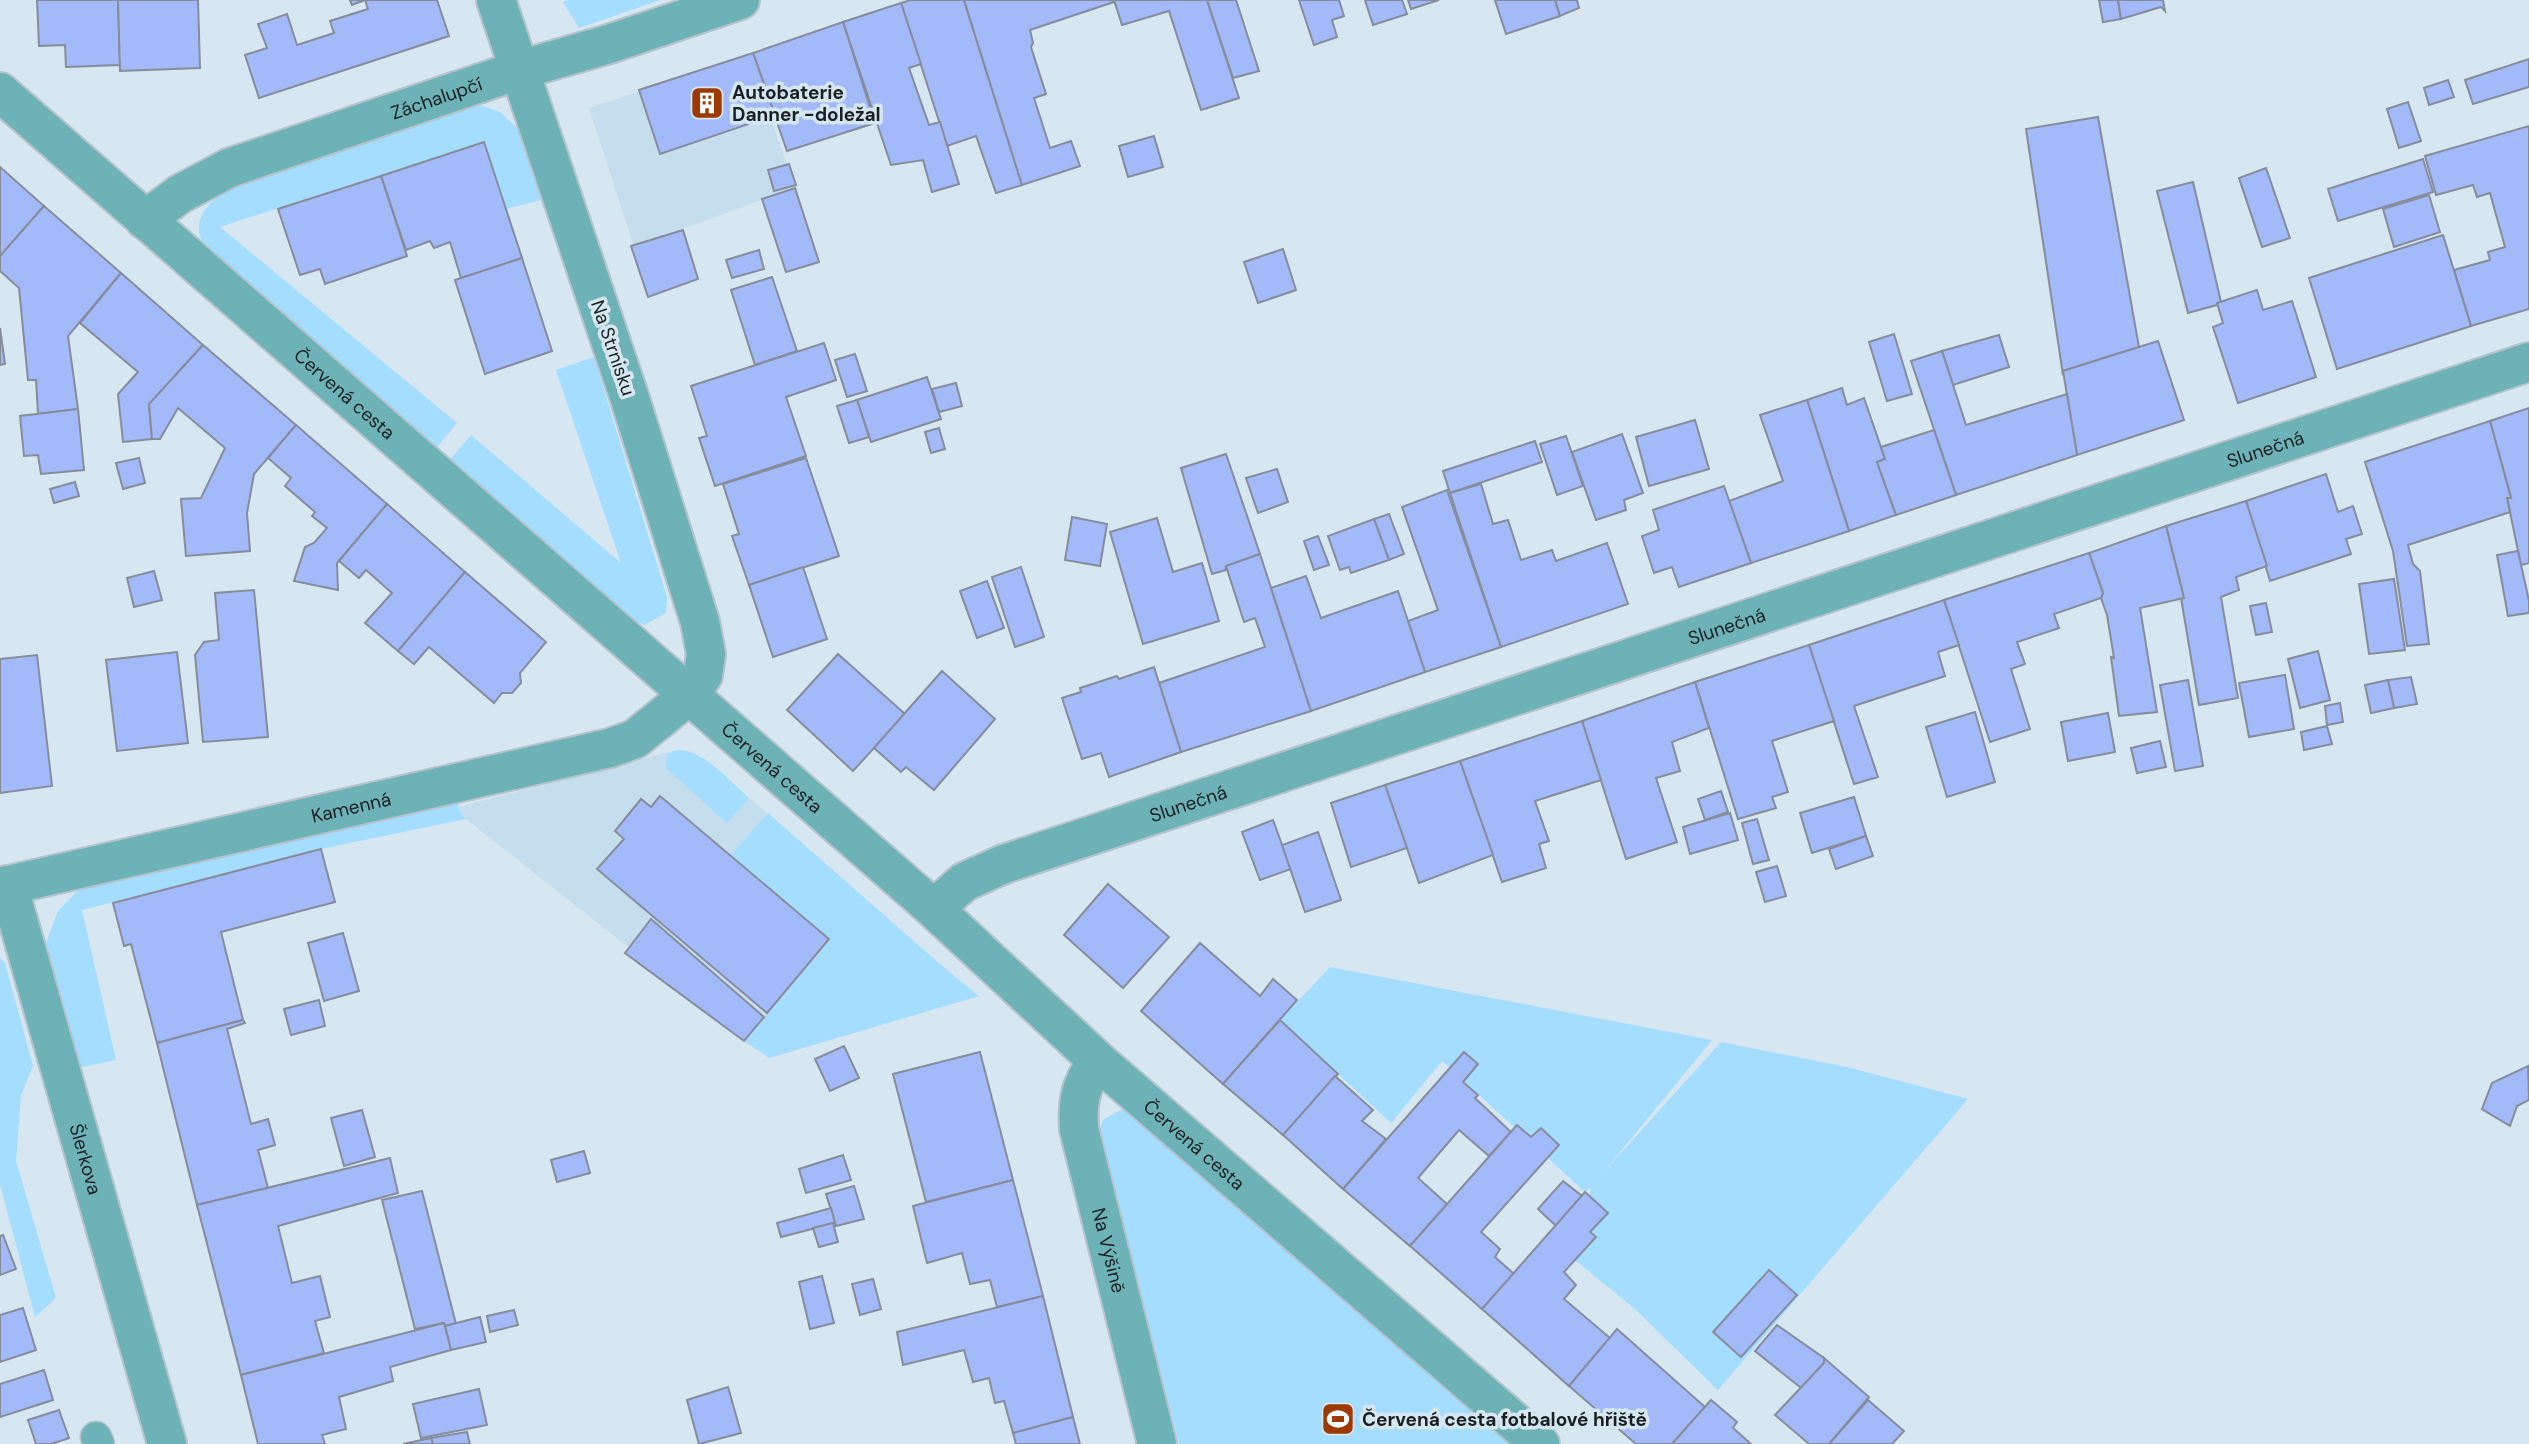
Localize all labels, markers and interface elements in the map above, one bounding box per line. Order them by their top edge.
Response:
street label: Záchalupčí [387,71,486,125]
place label: Autobaterie Danner -doležal [732,80,881,127]
building icon: Autobaterie Danner -doležal [688,84,726,122]
street label: Na Strnisku [585,297,641,399]
street label: Červená cesta [289,342,401,445]
street label: Slunečná [2223,424,2307,473]
street label: Slunečná [1685,602,1769,651]
street label: Červená cesta [716,716,828,819]
street label: Slunečná [1146,779,1230,828]
street label: Kamenná [309,786,393,828]
street label: Červená cesta [1138,1093,1250,1195]
street label: Šlerkova [64,1121,108,1198]
street label: Na Výšině [1086,1205,1132,1296]
sports icon: Červená cesta fotbalové hřiště [1319,1400,1357,1438]
place label: Červená cesta fotbalové hřiště [1362,1407,1647,1432]

